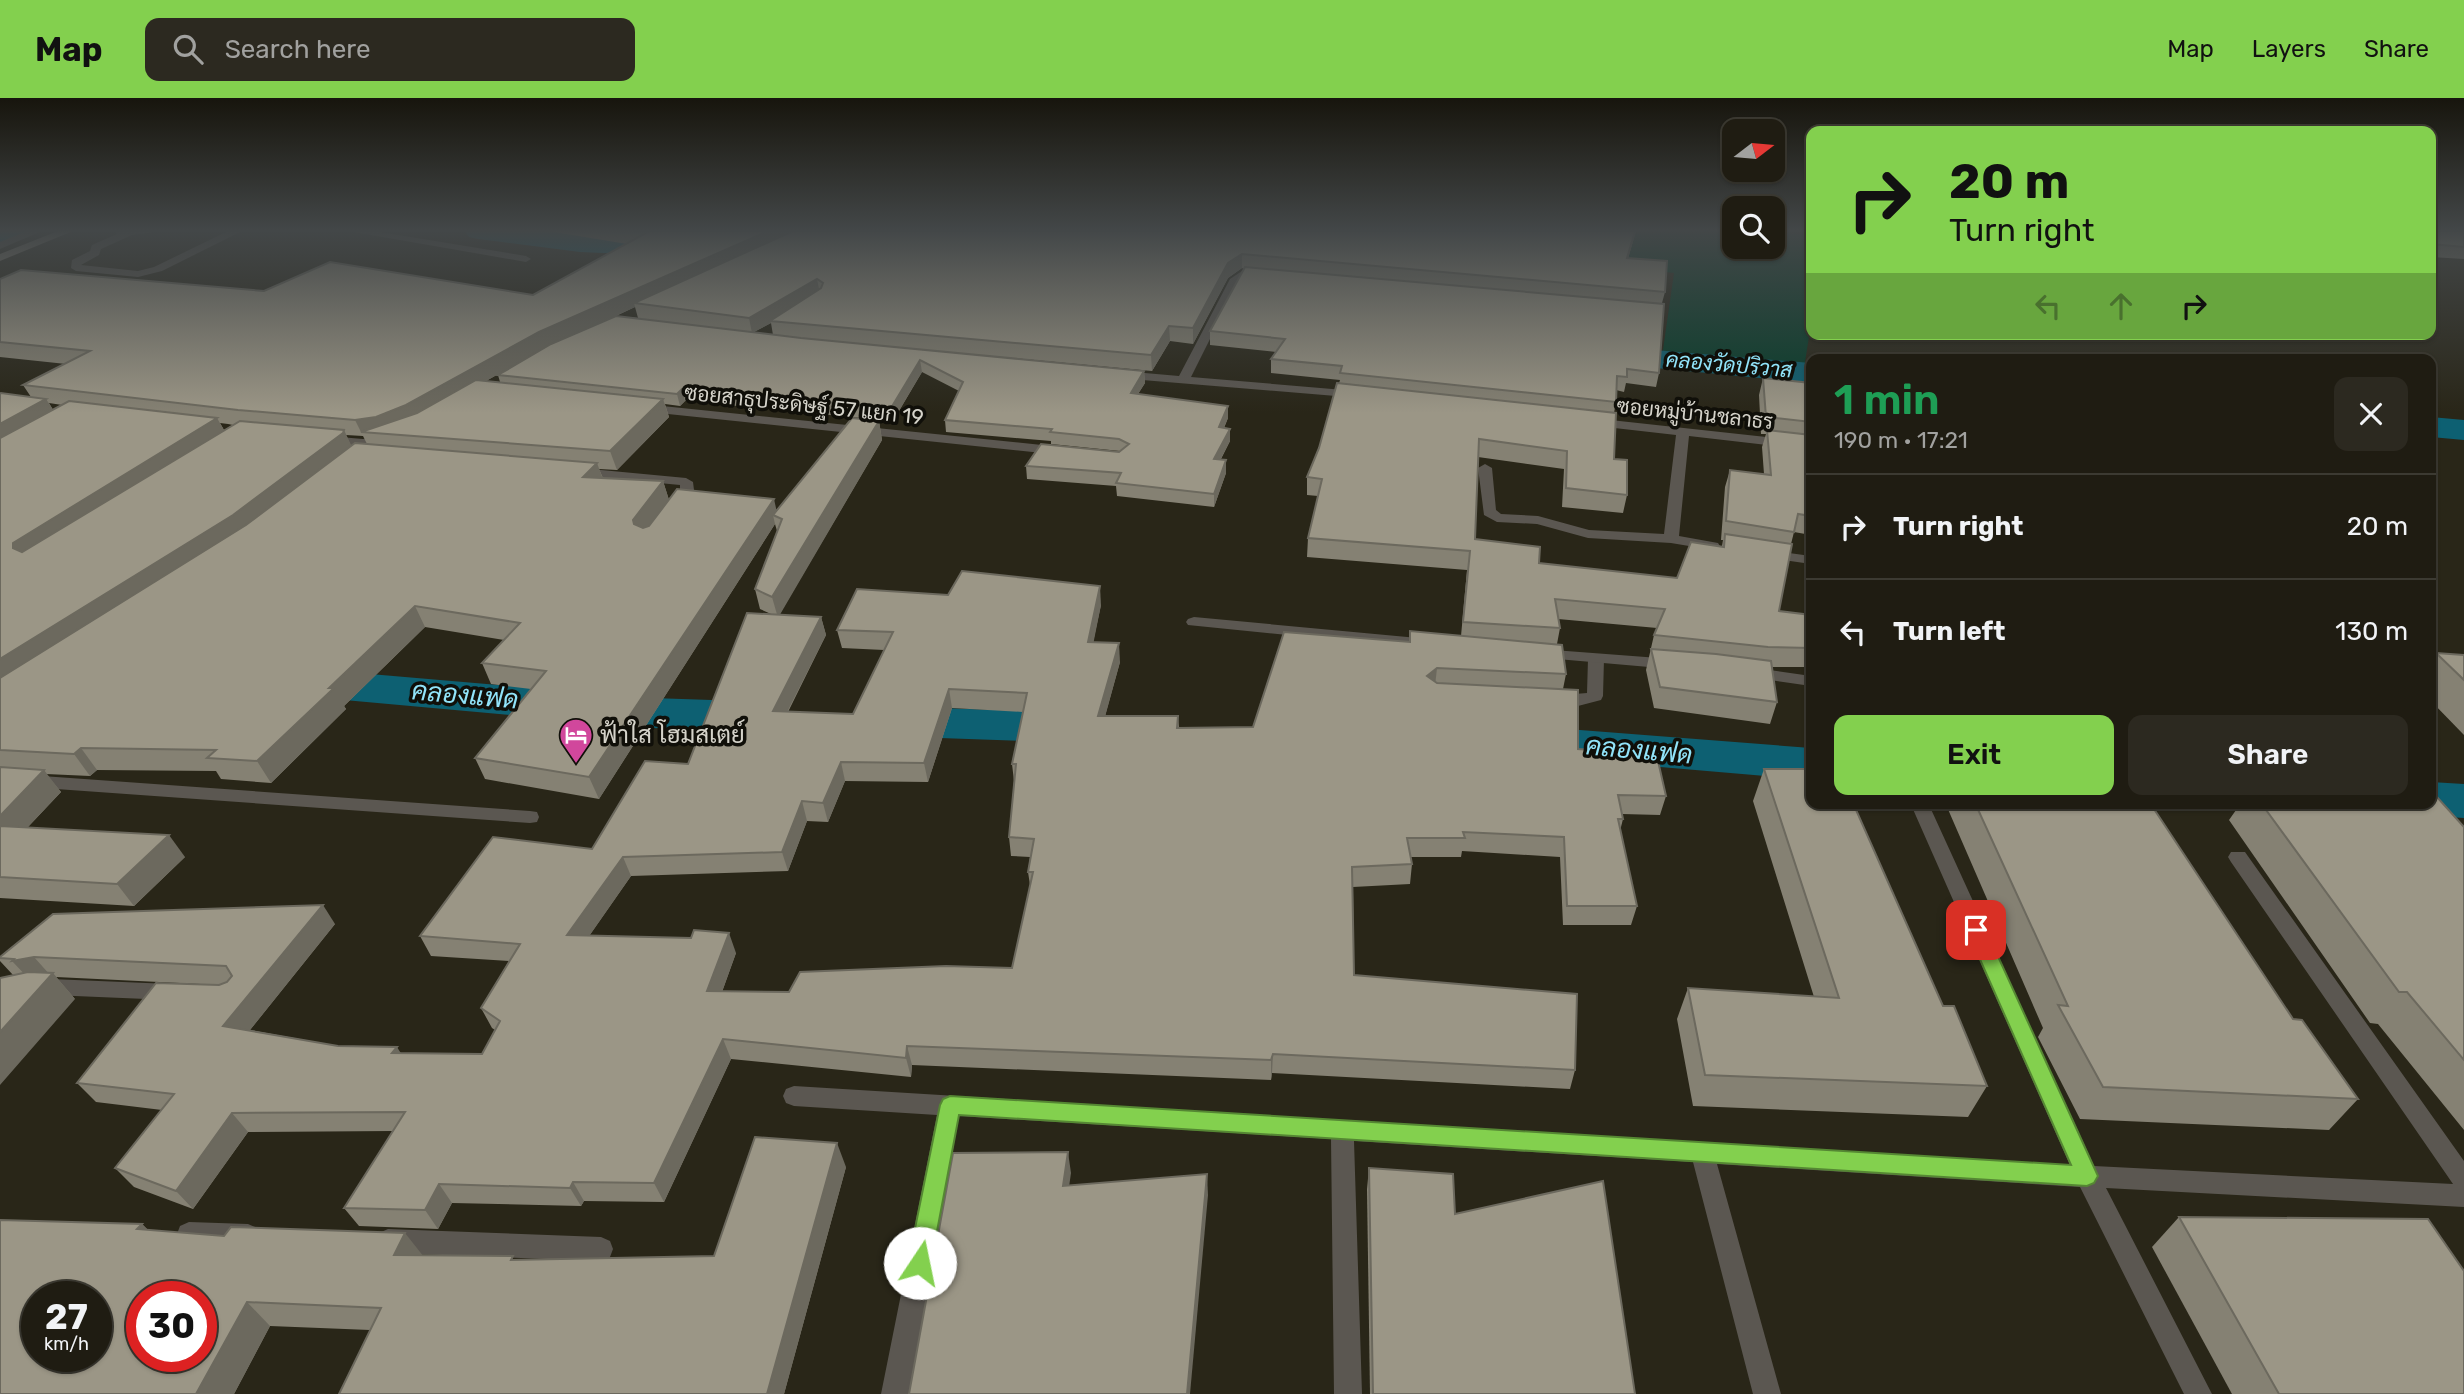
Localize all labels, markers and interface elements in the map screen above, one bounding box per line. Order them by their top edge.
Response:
search box [145,18,635,81]
text: Map [35,30,103,69]
icon: search [169,30,207,68]
text: Search here [225,34,370,65]
text: Map [2167,35,2214,63]
text: Layers [2252,35,2326,63]
text: Share [2364,35,2429,63]
north arrow [1722,119,1785,182]
map controls [1722,119,1785,259]
text: 20 m [1949,152,2070,210]
icon: right [1834,154,1925,245]
button: search [1722,196,1785,259]
text: Turn right [1949,211,2094,249]
icon: left [2029,287,2067,325]
icon: ahead [2102,287,2140,325]
icon: right [2175,287,2213,325]
water label: คลองวัดปริวาส [1665,347,1794,383]
text: 1 min [1834,375,1940,425]
button: close [2334,377,2408,451]
street label: ซอยสาธุประดิษฐ์ 57 แยก 19 [683,379,925,431]
street label: ซอยหมู่บ้านชลาธร [1615,393,1775,437]
text: 190 m · 17:21 [1834,426,1968,454]
icon: right [1834,508,1872,546]
text: Turn right [1893,511,2023,542]
text: 20 m [2347,511,2408,542]
icon: left [1834,613,1872,651]
text: Turn left [1893,616,2005,647]
text: 130 m [2335,616,2408,647]
water label: คลองแฟด [410,675,520,716]
button: Exit [1834,715,2114,795]
button: Share [2128,715,2408,795]
hotel icon: ฟ้าใส โฮมสเตย์ [557,716,595,765]
place label: ฟ้าใส โฮมสเตย์ [600,719,745,749]
water label: คลองแฟด [1584,730,1694,771]
pin [1946,900,2006,960]
icon: arrive [1957,911,1995,949]
position arrow [883,1226,957,1300]
speed limit sign: 30 [126,1281,217,1372]
text: 27 [45,1296,88,1338]
text: km/h [44,1333,89,1355]

